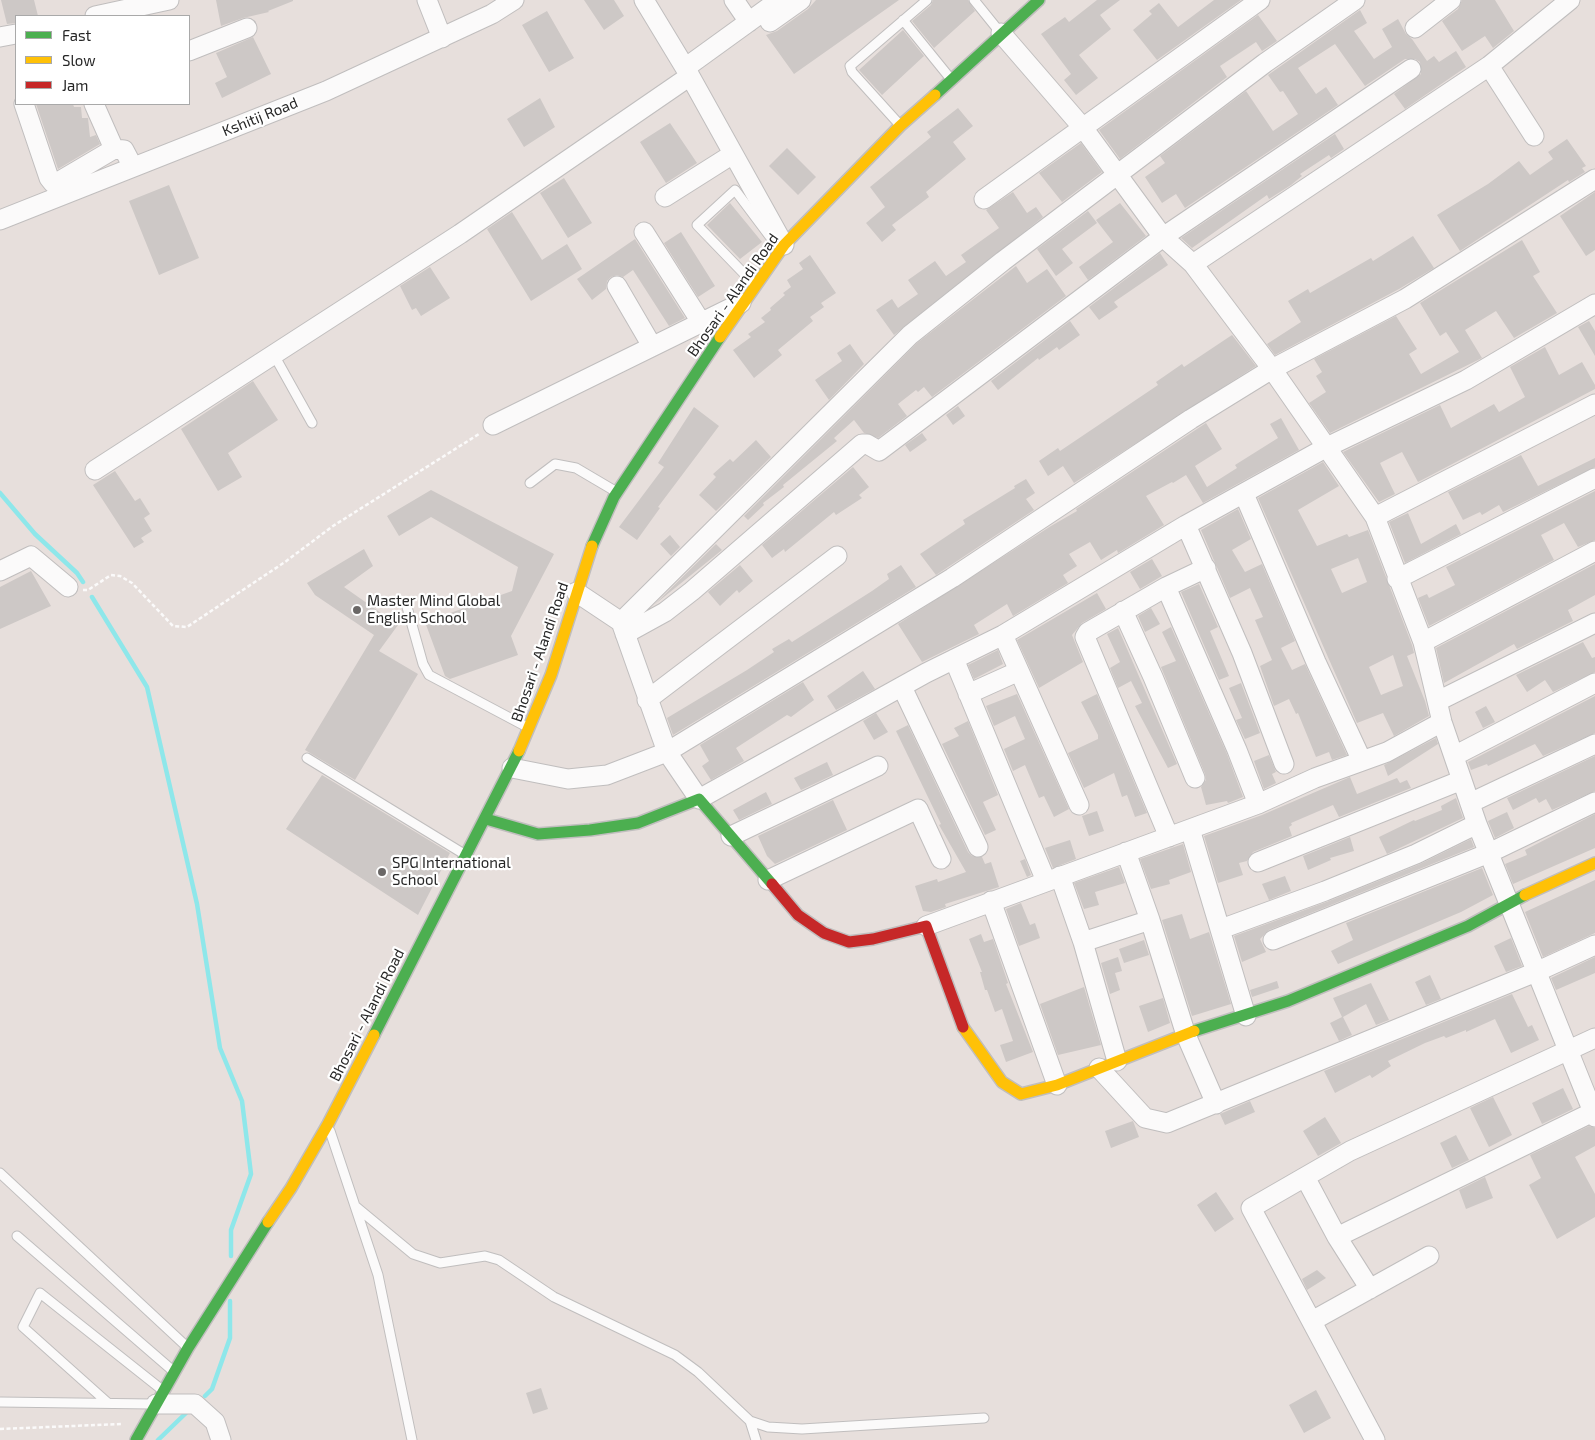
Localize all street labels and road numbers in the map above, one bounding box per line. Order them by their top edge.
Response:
street label: Kshitij Road [220,94,300,140]
street label: Bhosari - Alandi Road [684,230,782,360]
street label: Bhosari - Alandi Road [508,580,572,724]
street label: Bhosari - Alandi Road [326,946,408,1084]

